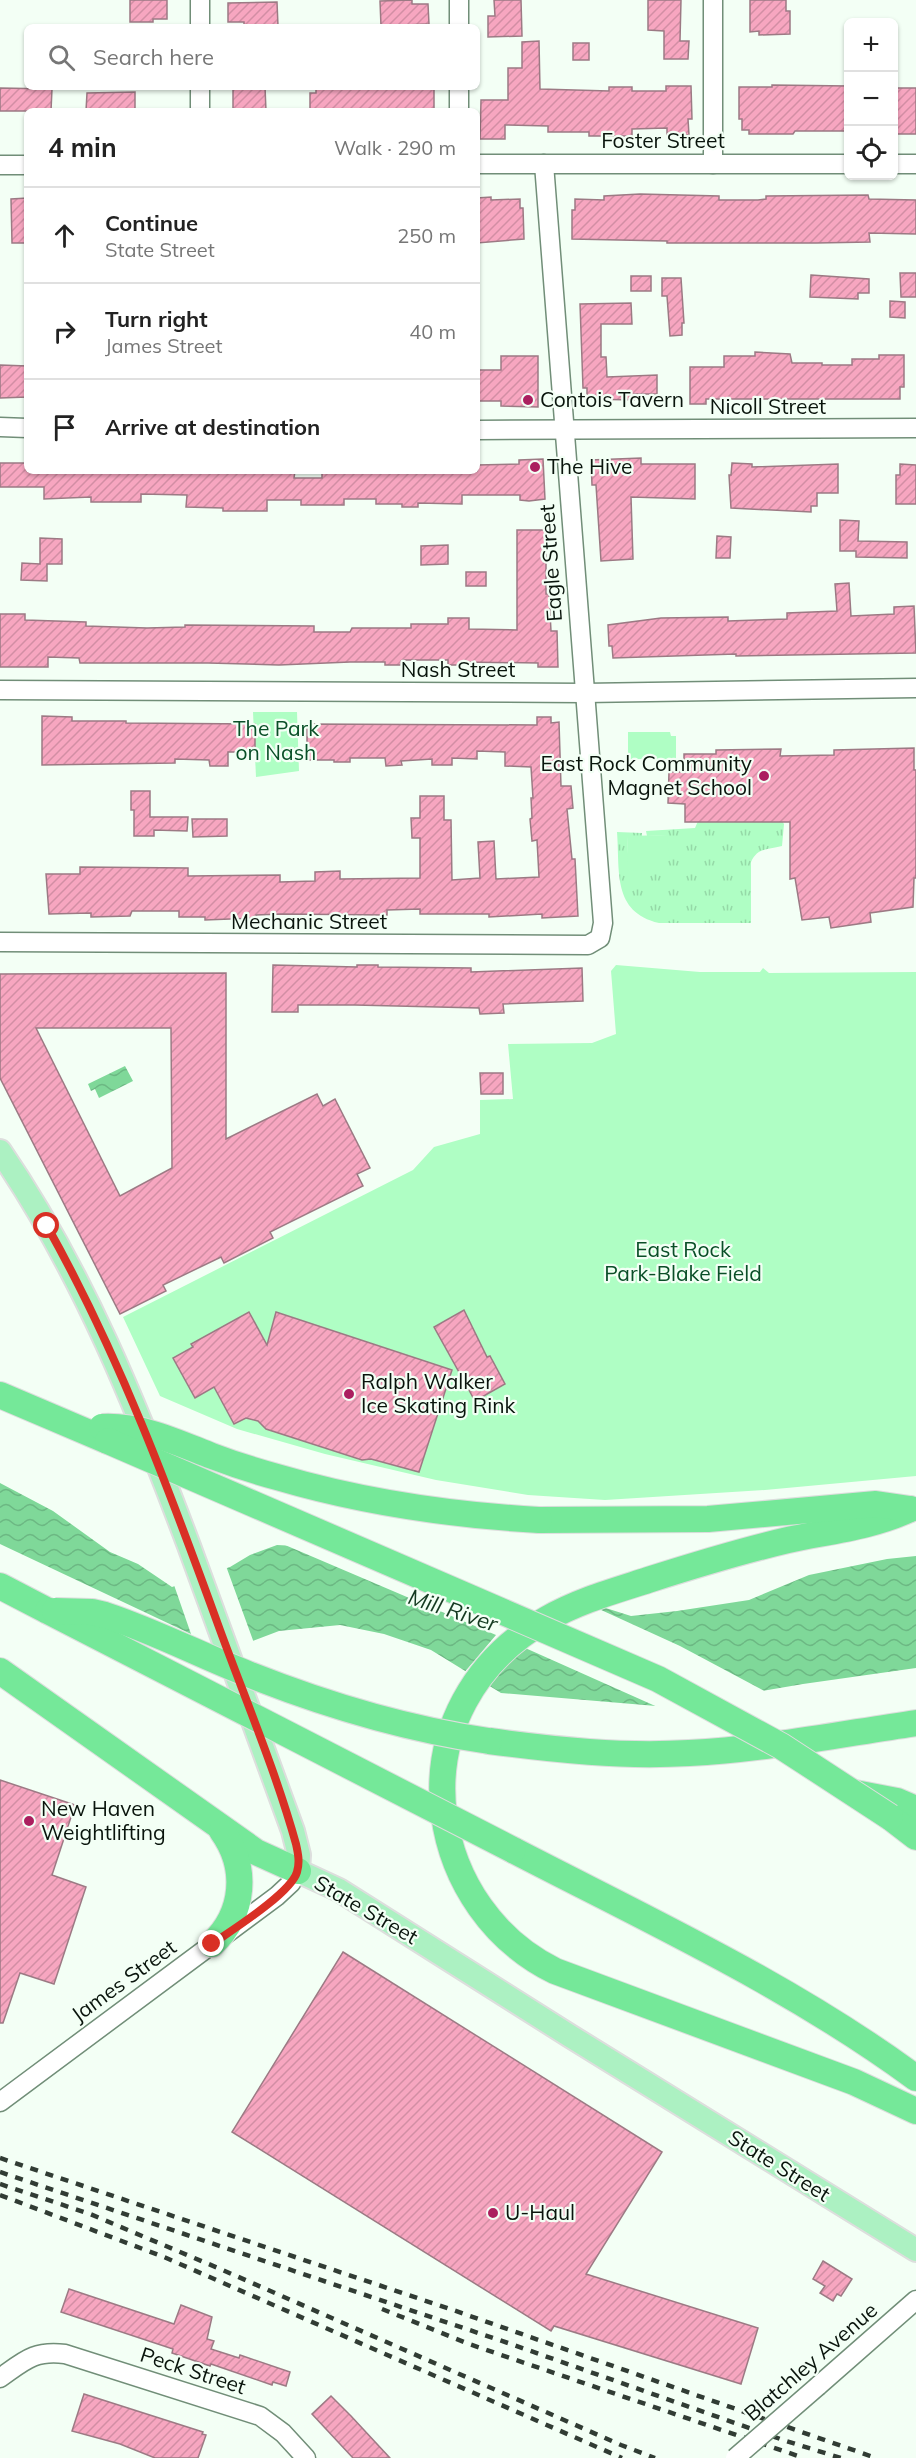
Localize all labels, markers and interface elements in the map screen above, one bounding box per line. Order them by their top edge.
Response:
map controls [844,18,898,180]
button: + [844,18,898,72]
search box [24,24,480,90]
icon: search [45,41,78,74]
text: Search here [93,43,214,71]
button: − [844,72,898,126]
button: locate [844,126,898,180]
street label: Foster Street [601,127,725,153]
text: 4 min [48,131,117,164]
text: Walk · 290 m [334,135,456,160]
text: Continue [105,209,198,237]
icon: ahead [48,219,81,252]
text: 250 m [397,223,456,248]
text: State Street [105,237,215,262]
text: Turn right [105,305,208,333]
icon: right [48,315,81,348]
text: 40 m [409,319,456,344]
text: James Street [105,333,222,358]
place label: Contois Tavern [540,386,684,412]
marker: Contois Tavern [521,393,535,407]
street label: Nicoll Street [710,393,826,419]
icon: arrive [48,411,81,444]
text: Arrive at destination [105,413,320,441]
place label: The Hive [547,453,632,479]
marker: The Hive [528,460,542,474]
street label: Eagle Street [533,504,567,623]
street label: Nash Street [401,656,515,682]
park label: The Park on Nash [233,715,319,765]
place label: East Rock Community Magnet School [541,750,752,800]
marker: East Rock Community Magnet School [757,769,771,783]
street label: Mechanic Street [231,908,387,934]
route start [33,1212,59,1238]
park label: East Rock Park-Blake Field [604,1236,762,1286]
place label: Ralph Walker Ice Skating Rink [361,1368,516,1418]
marker: Ralph Walker Ice Skating Rink [342,1387,356,1401]
water label: Mill River [405,1582,502,1638]
place label: New Haven Weightlifting [41,1795,166,1845]
marker: New Haven Weightlifting [22,1814,36,1828]
street label: State Street [310,1869,423,1949]
route end [198,1930,224,1956]
street label: James Street [66,1933,181,2027]
street label: State Street [724,2124,835,2207]
place label: U-Haul [505,2199,575,2225]
marker: U-Haul [486,2206,500,2220]
street label: Blatchley Avenue [738,2296,882,2426]
street label: Peck Street [137,2341,249,2399]

